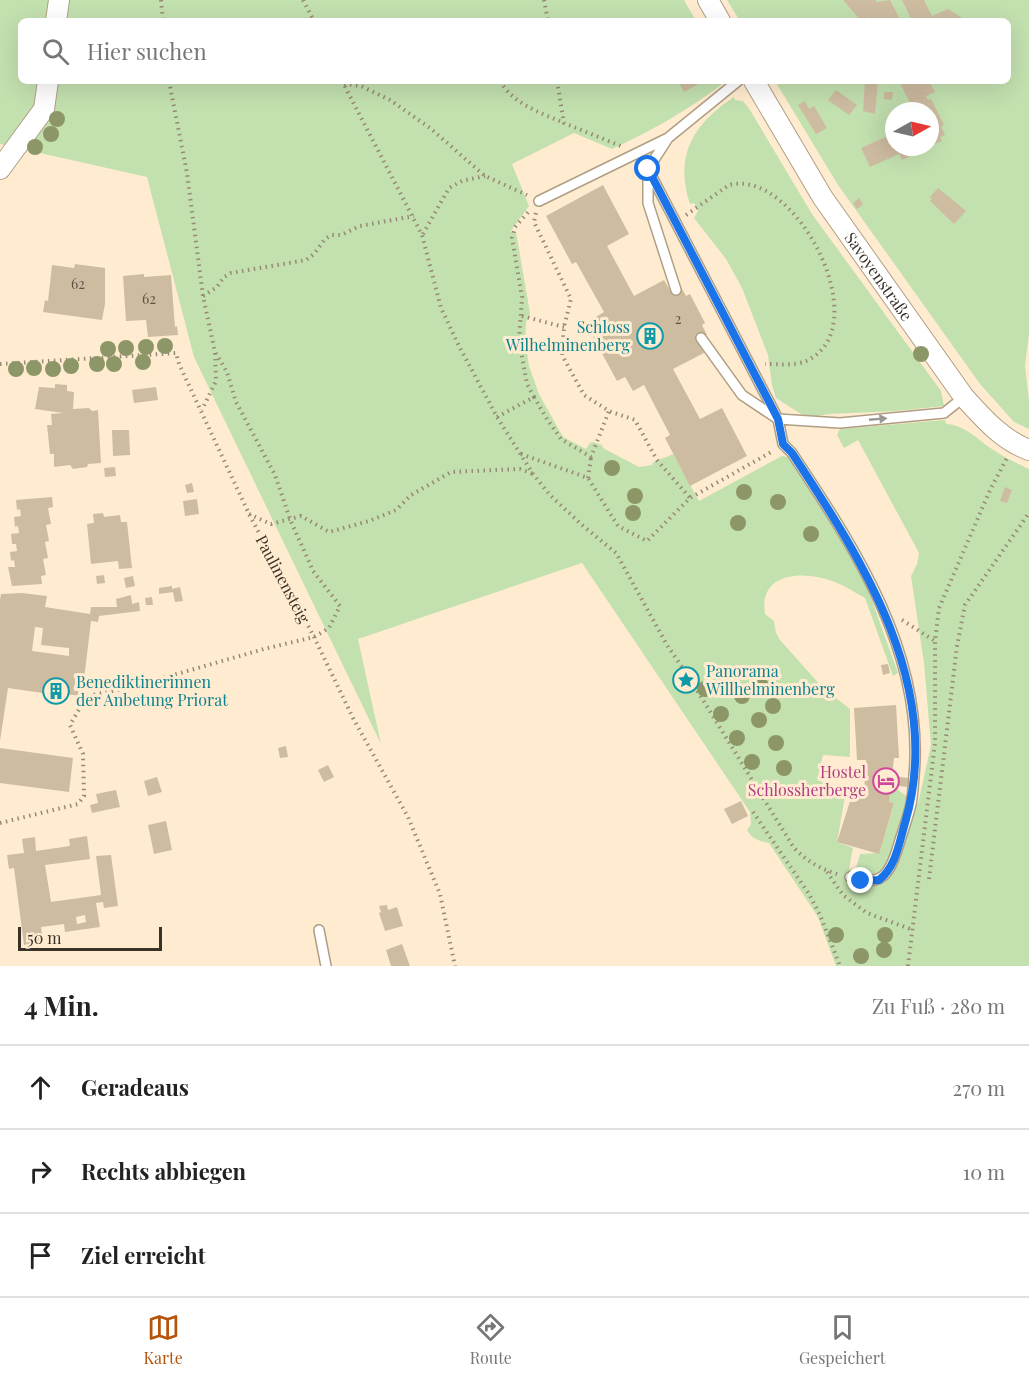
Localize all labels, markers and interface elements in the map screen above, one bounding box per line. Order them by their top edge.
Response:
search box [18,18,1011,84]
icon: search [39,35,72,68]
text: Hier suchen [87,36,207,66]
north arrow [885,102,939,156]
route start [634,155,660,181]
street label: Savoyenstraße [840,228,918,325]
house number: 62 [71,274,85,293]
house number: 62 [142,289,156,308]
house number: 2 [675,309,682,328]
place label: Schloss Wilhelminenberg [505,316,631,355]
building icon: Schloss Wilhelminenberg [635,321,665,351]
one-way arrow [869,414,888,424]
street label: Paulinensteig [251,531,316,627]
place label: Panorama Willhelminenberg [705,660,835,699]
place icon: Panorama Willhelminenberg [671,665,701,695]
place label: Benediktinerinnen der Anbetung Priorat [76,671,228,710]
building icon: Benediktinerinnen der Anbetung Priorat [41,676,71,706]
place label: Hostel Schlossherberge [748,761,866,800]
hotel icon: Hostel Schlossherberge [871,766,901,796]
route end [847,867,873,893]
scale bar [18,924,162,952]
text: 50 m [27,927,61,948]
text: 4 Min. [24,988,99,1023]
text: Zu Fuß · 280 m [872,992,1005,1019]
icon: ahead [24,1071,57,1104]
text: Geradeaus [81,1072,189,1102]
text: 270 m [953,1074,1005,1101]
icon: right [24,1155,57,1188]
text: Rechts abbiegen [81,1156,246,1186]
text: 10 m [963,1158,1005,1185]
icon: arrive [24,1239,57,1272]
text: Ziel erreicht [81,1240,205,1270]
tab: Karte [143,1311,183,1368]
tab: Route [470,1311,512,1368]
tab: Gespeichert [799,1311,886,1368]

